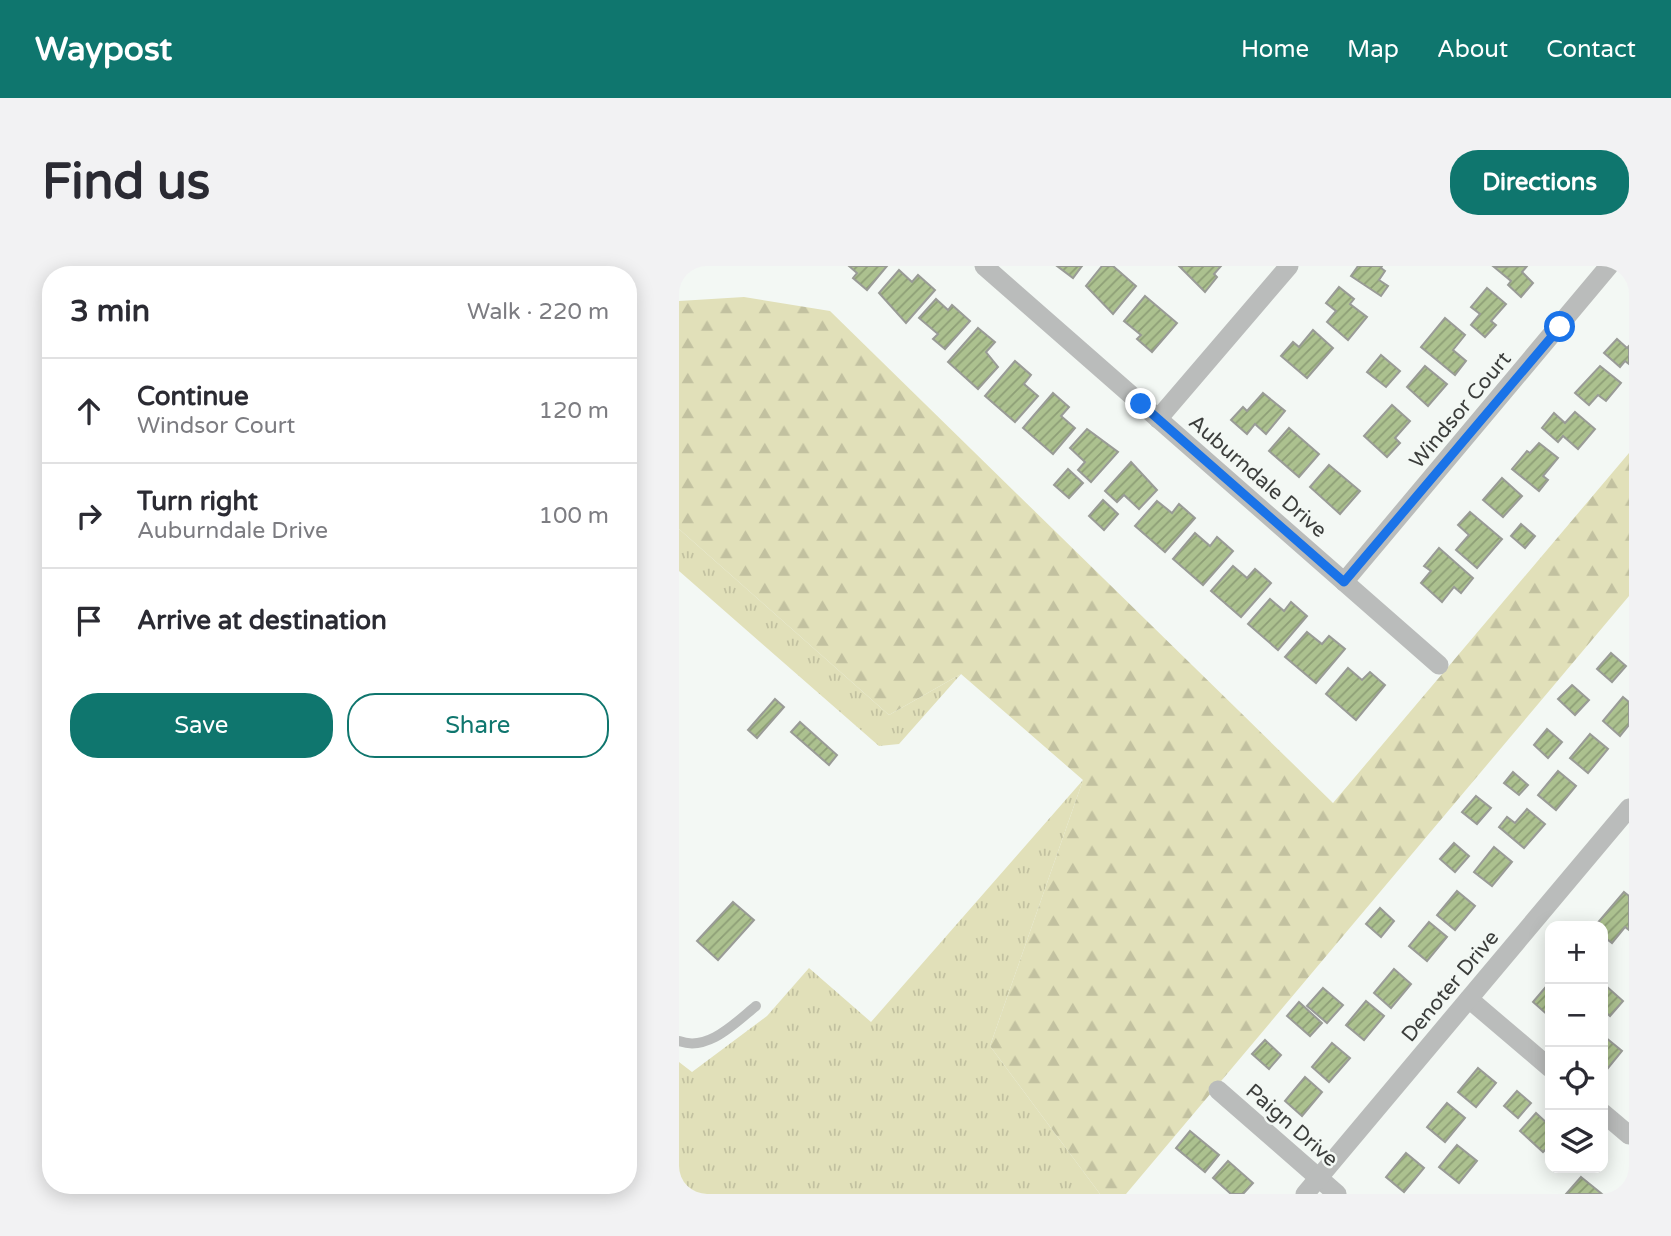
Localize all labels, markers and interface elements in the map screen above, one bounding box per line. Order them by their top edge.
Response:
text: Waypost [35,30,172,69]
text: Home [1241,35,1309,64]
text: Map [1347,35,1399,64]
text: About [1437,35,1508,64]
text: Contact [1546,35,1636,64]
button: Directions [1450,150,1629,215]
text: Find us [42,153,210,212]
text: 3 min [70,293,150,330]
text: Walk · 220 m [467,298,609,326]
route start [1544,311,1575,342]
street label: Windsor Court [1404,347,1516,474]
text: Continue [137,381,249,412]
route end [1125,388,1156,419]
icon: ahead [70,392,108,430]
text: 120 m [539,397,609,425]
street label: Auburndale Drive [1184,410,1332,543]
text: Windsor Court [137,412,295,440]
text: Turn right [137,486,258,517]
icon: right [70,497,108,535]
text: 100 m [539,502,609,530]
text: Auburndale Drive [137,517,328,545]
icon: arrive [70,602,108,640]
text: Arrive at destination [137,605,387,636]
button: Save [70,693,333,758]
button: Share [347,693,609,758]
map controls [1545,921,1608,1173]
button: + [1545,921,1608,984]
street label: Denoter Drive [1397,925,1504,1047]
button: − [1545,984,1608,1047]
button: locate [1545,1047,1608,1110]
street label: Paign Drive [1241,1079,1343,1172]
button: layers [1545,1110,1608,1173]

